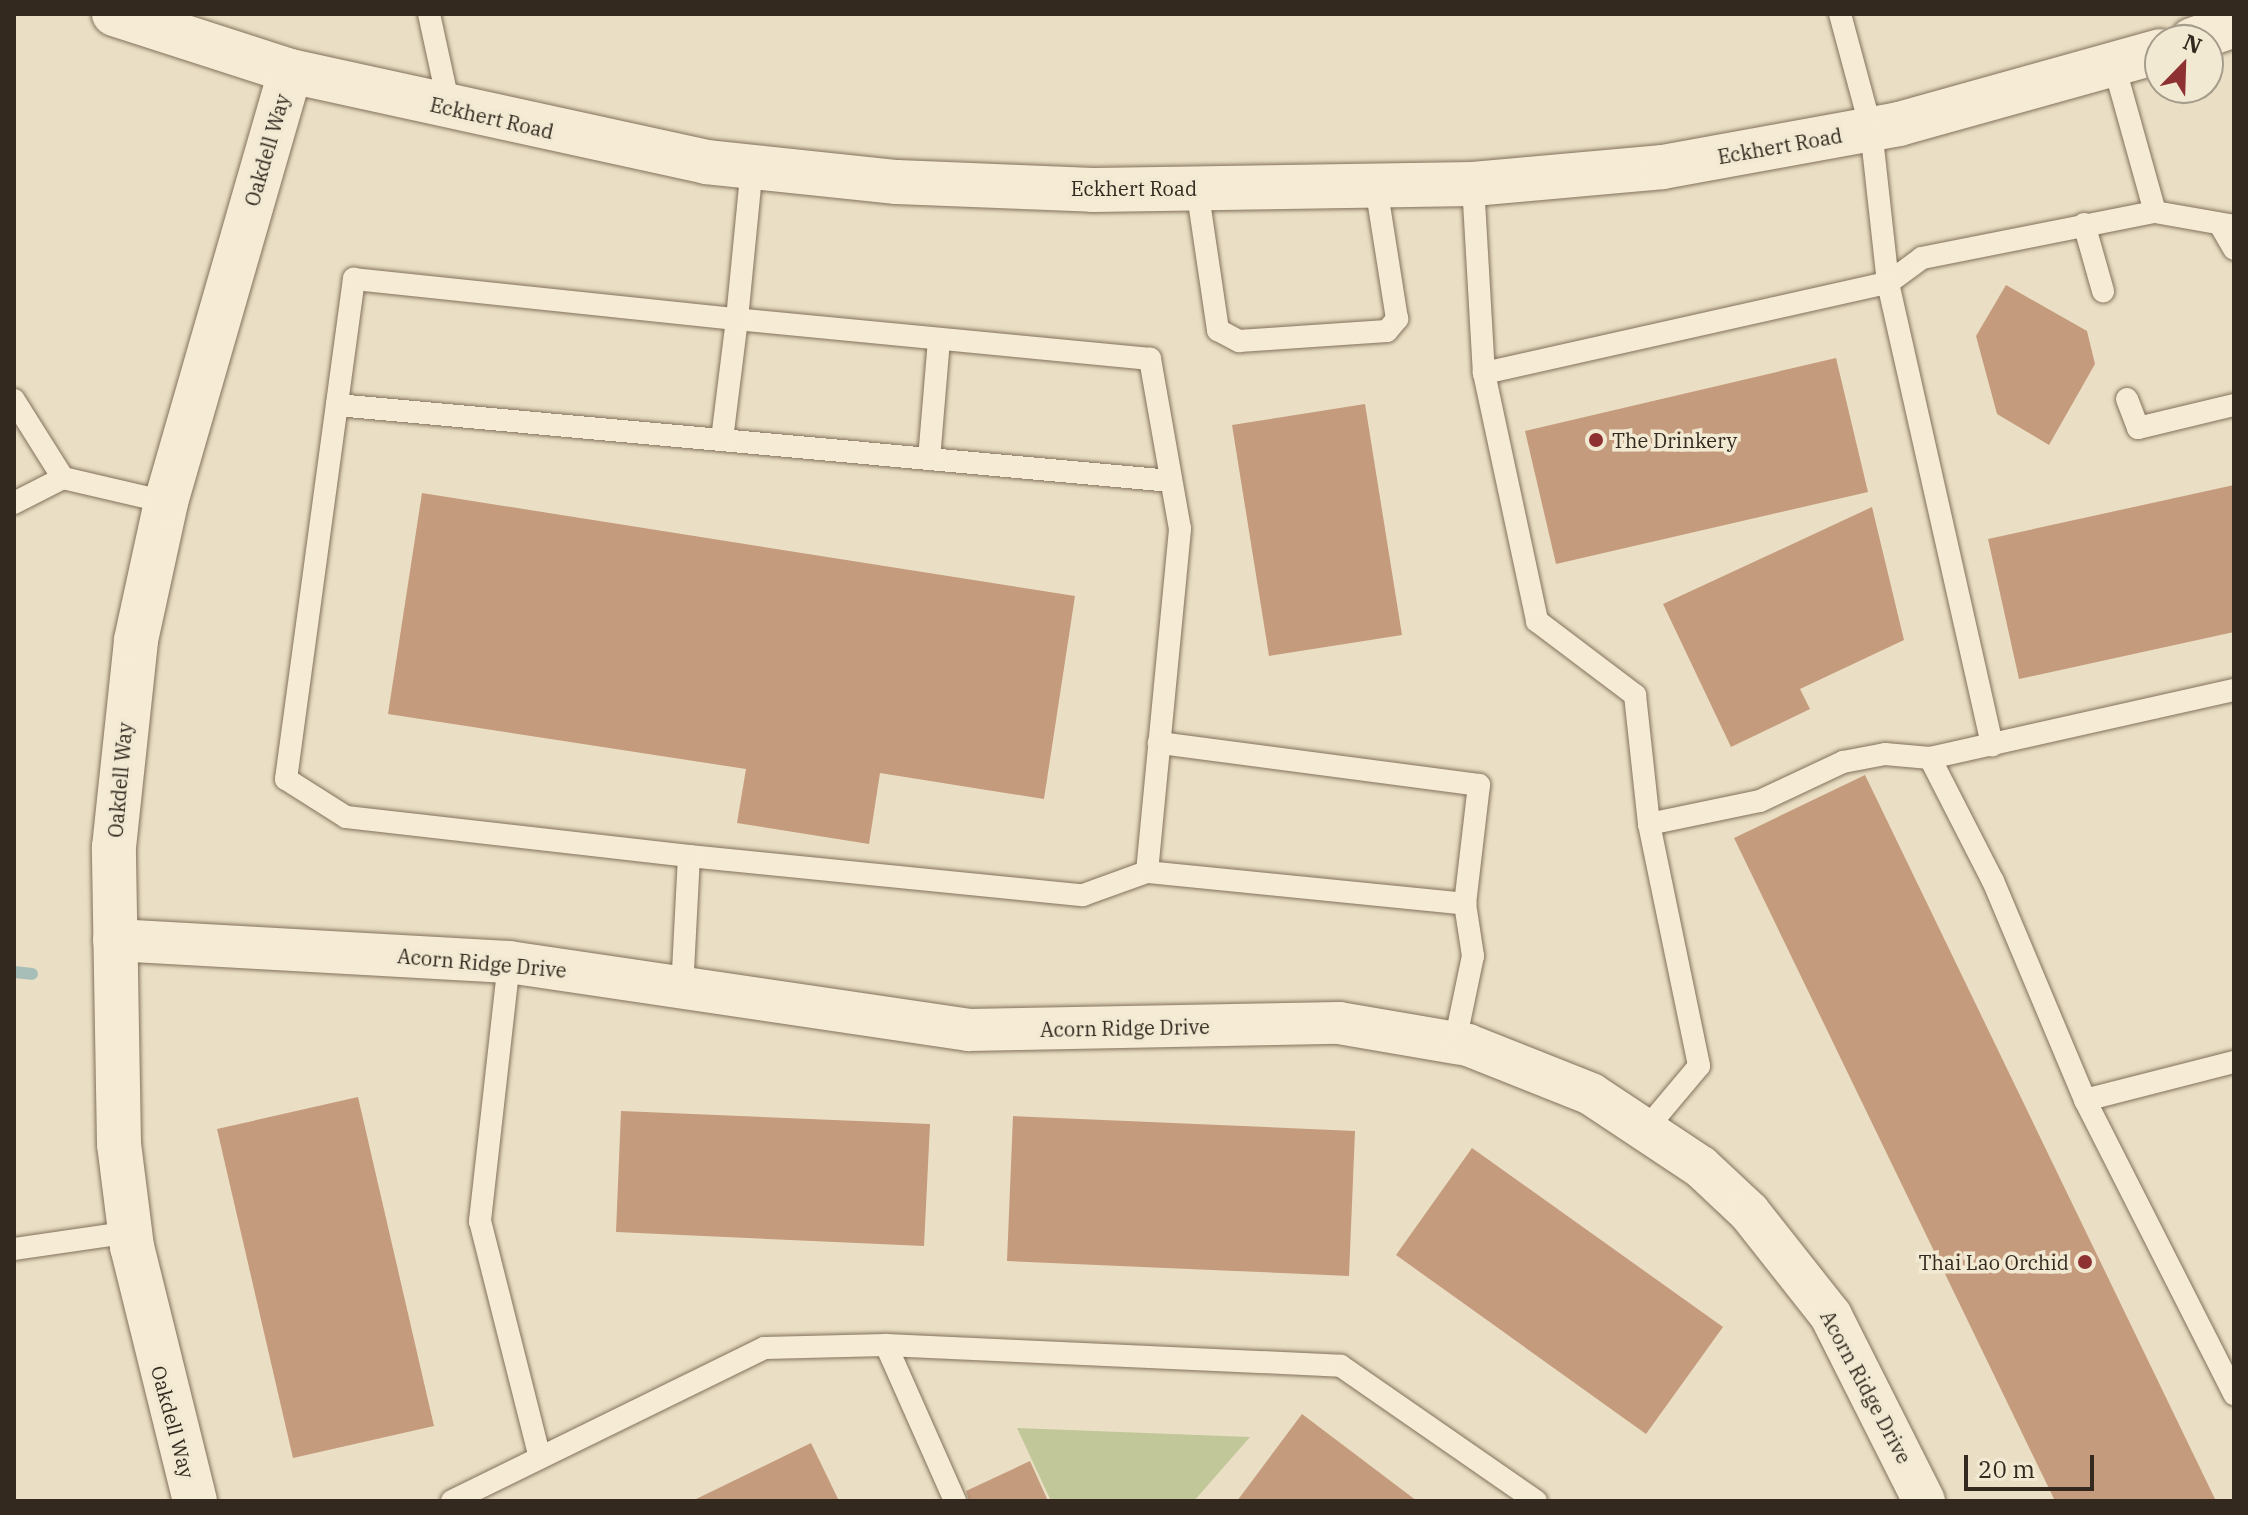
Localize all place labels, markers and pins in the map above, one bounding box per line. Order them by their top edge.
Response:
place label: The Drinkery [1612,428,1737,452]
marker: The Drinkery [1587,431,1605,449]
place label: Thai Lao Orchid [1918,1250,2069,1274]
marker: Thai Lao Orchid [2076,1253,2094,1271]

